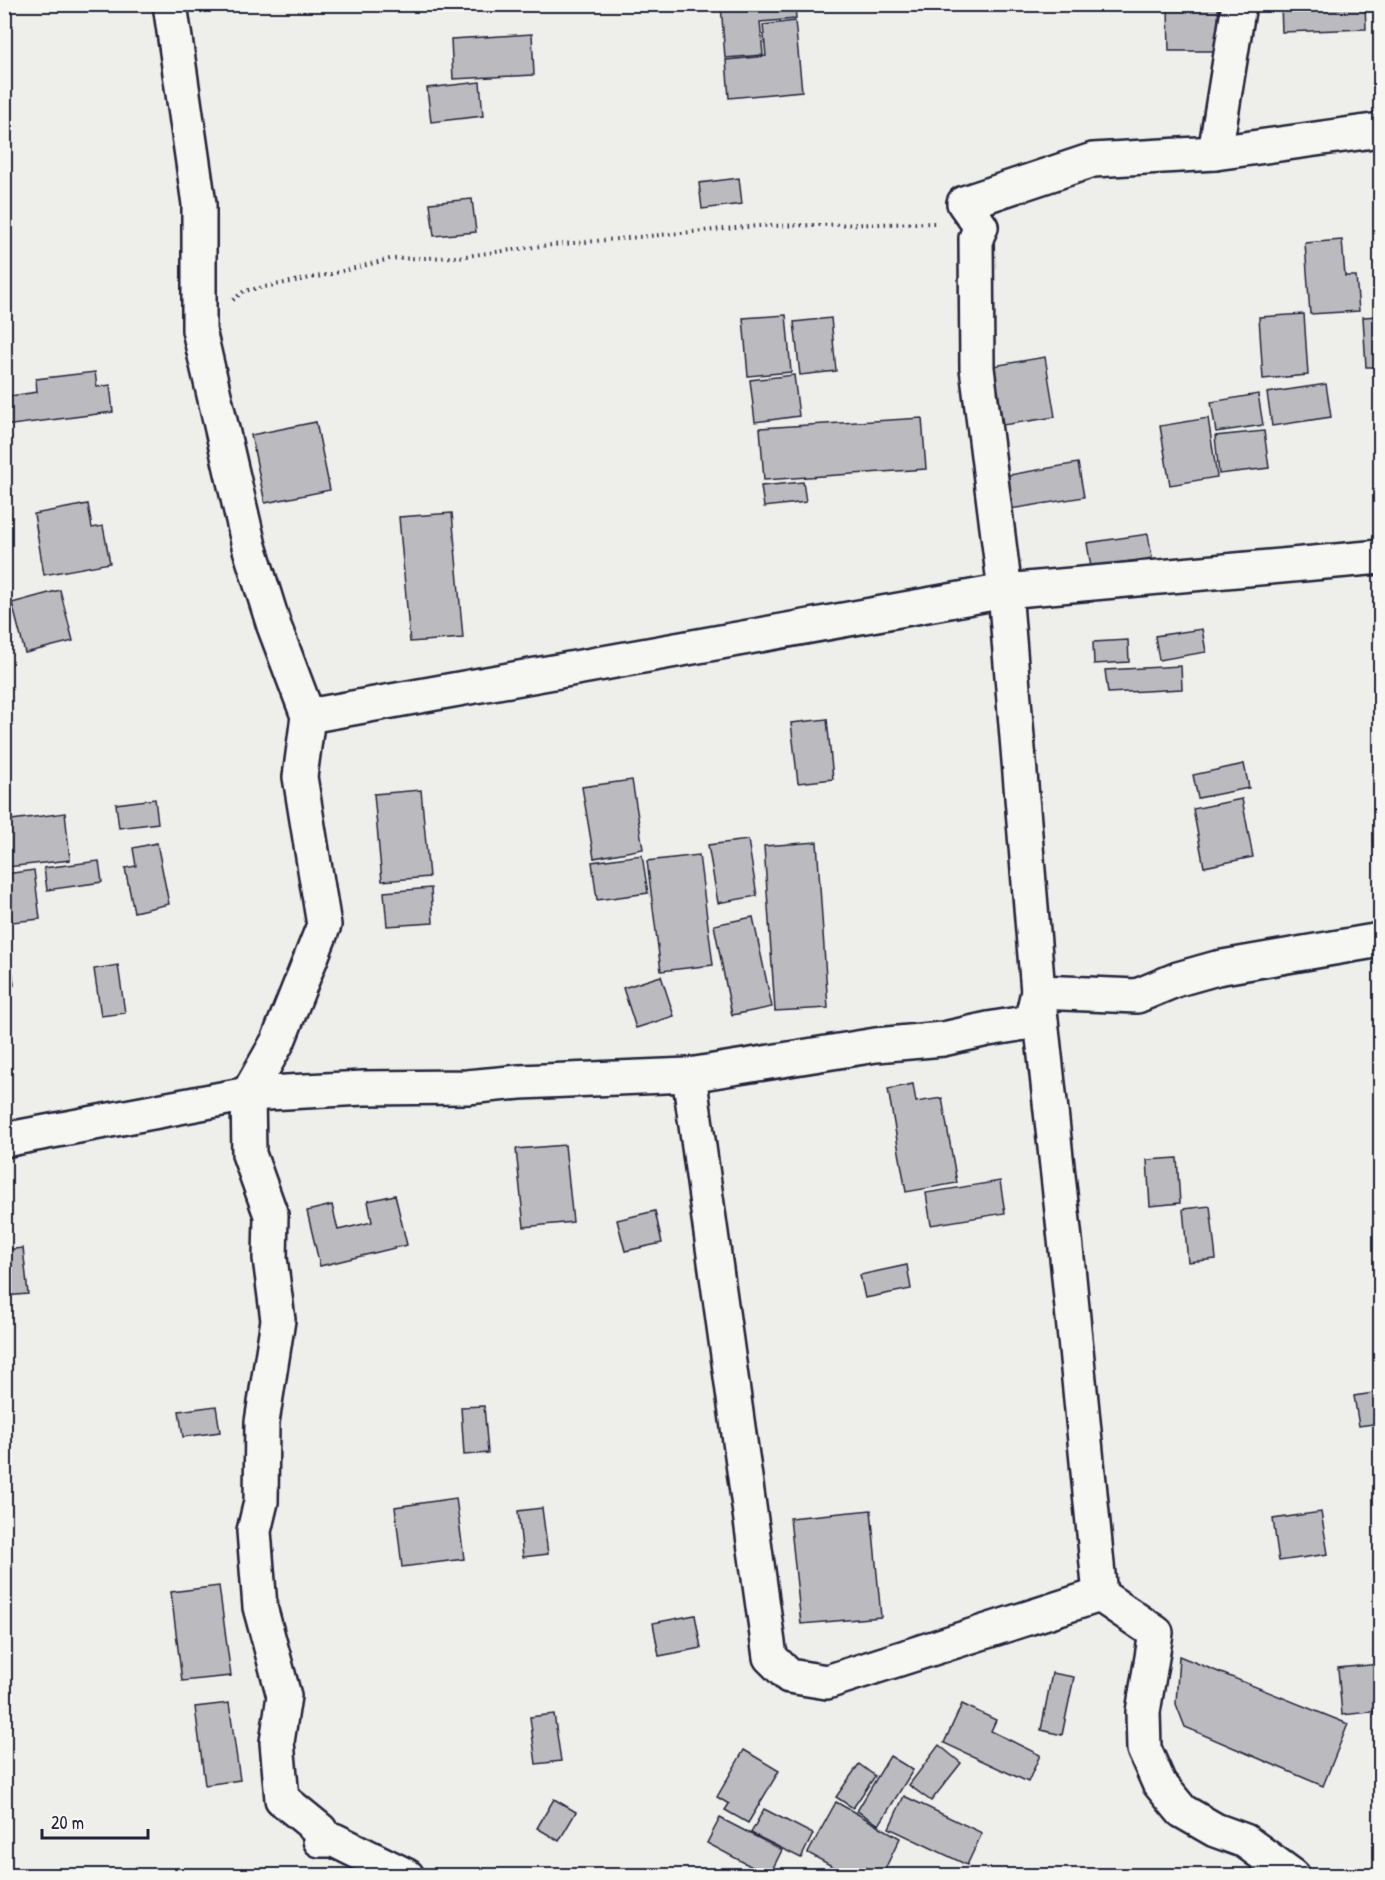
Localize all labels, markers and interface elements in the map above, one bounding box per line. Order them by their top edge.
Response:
scale bar [42,1802,148,1840]
text: 20 m [51,1810,84,1835]

